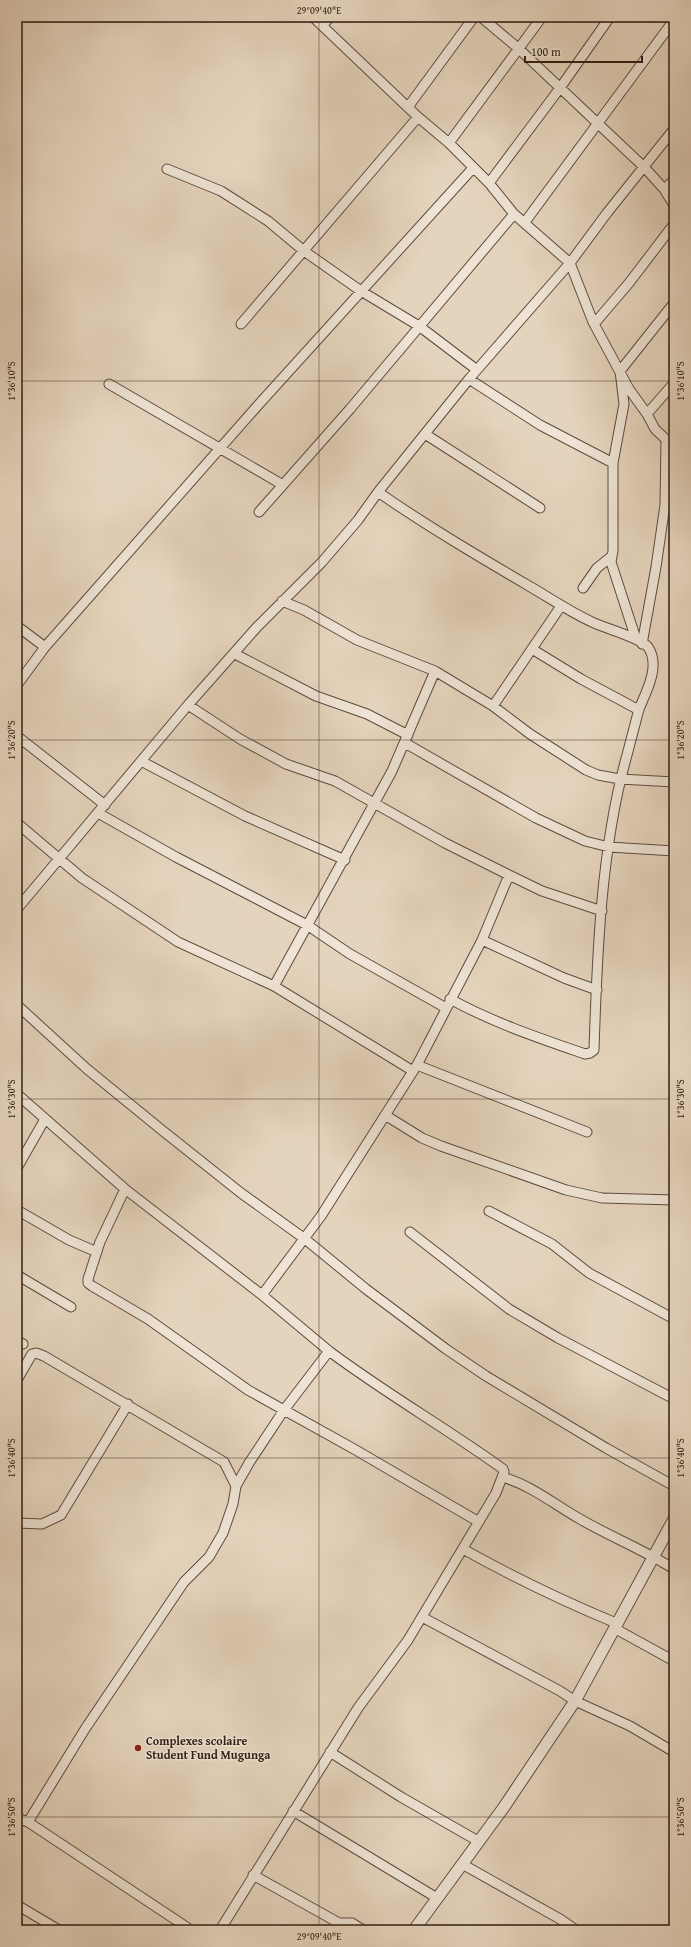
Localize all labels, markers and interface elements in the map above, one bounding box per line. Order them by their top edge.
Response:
text: 29°09'40"E [297,3,341,18]
scale bar [525,38,642,64]
text: 100 m [531,43,561,60]
text: 1°36'10"S [4,361,19,401]
text: 1°36'10"S [673,361,688,401]
text: 1°36'20"S [4,720,19,760]
text: 1°36'20"S [673,720,688,760]
text: 1°36'30"S [4,1079,19,1119]
text: 1°36'30"S [673,1079,688,1119]
text: 1°36'40"S [4,1438,19,1478]
text: 1°36'40"S [673,1438,688,1478]
place label: Complexes scolaire Student Fund Mugunga [146,1732,271,1763]
marker: Complexes scolaire Student Fund Mugunga [133,1743,143,1753]
text: 1°36'50"S [4,1797,19,1837]
text: 1°36'50"S [673,1797,688,1837]
text: 29°09'40"E [297,1929,341,1944]

